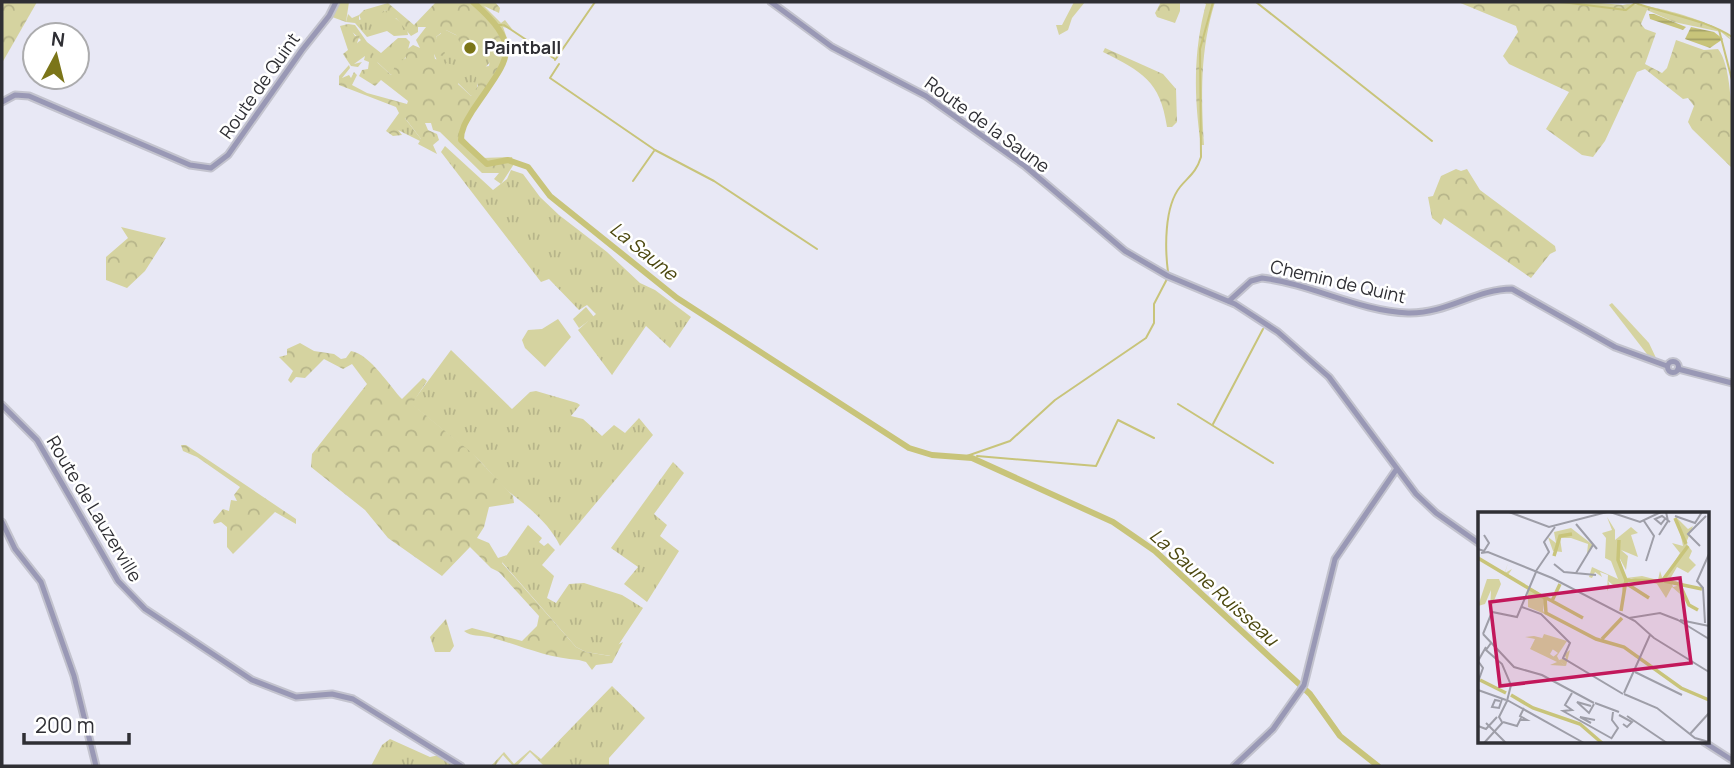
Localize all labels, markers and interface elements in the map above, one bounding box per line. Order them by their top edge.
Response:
north arrow [21,21,91,91]
text: N [50,25,66,53]
street label: Route de Quint [214,28,305,143]
place label: Paintball [484,35,561,59]
marker: Paintball [462,40,478,56]
street label: Route de la Saune [920,71,1055,178]
water label: La Saune [605,216,685,287]
street label: Chemin de Quint [1268,254,1408,308]
street label: Route de Lauzerville [42,431,148,586]
inset map [1478,512,1710,744]
water label: La Saune Ruisseau [1144,522,1285,653]
scale bar [24,702,130,746]
text: 200 m [35,711,95,739]

